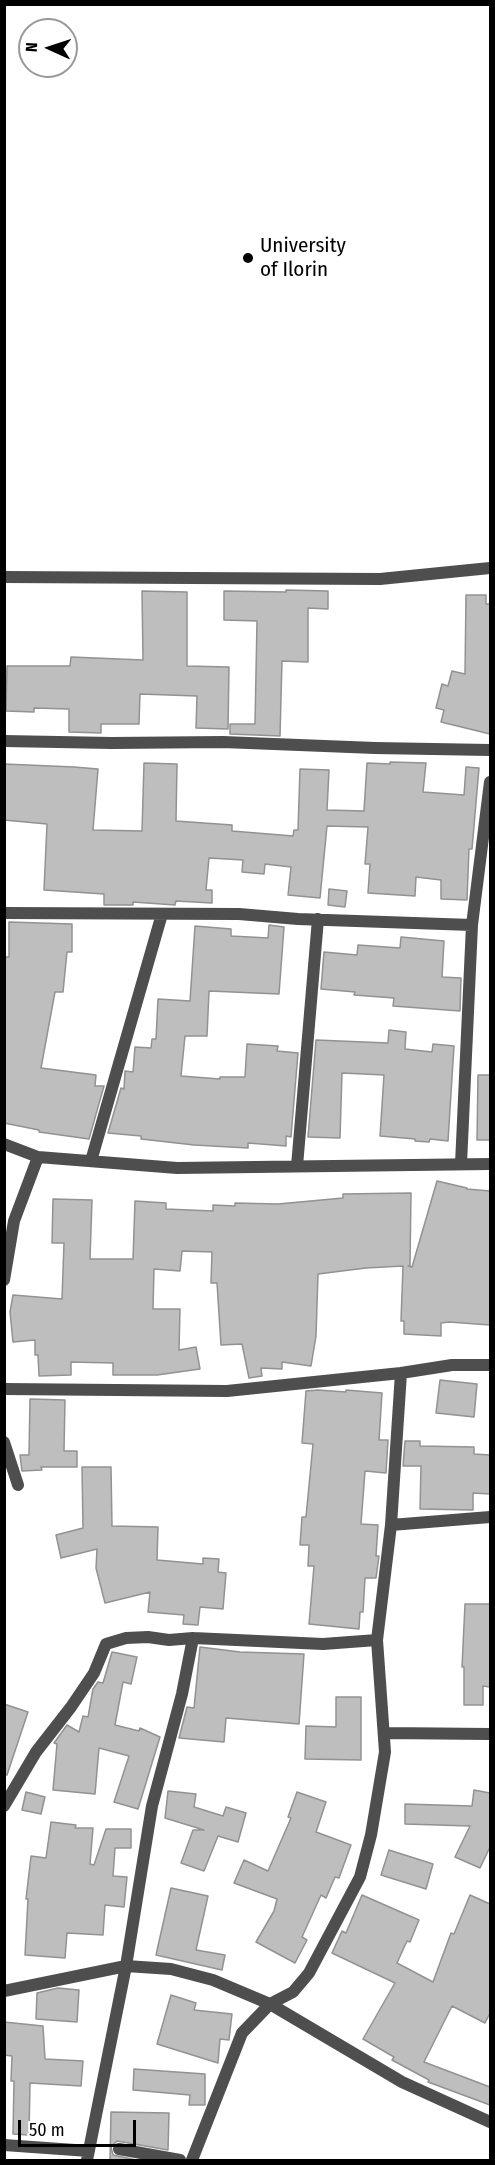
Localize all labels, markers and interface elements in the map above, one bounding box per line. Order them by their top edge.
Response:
north arrow [18,18,78,78]
text: N [22,42,41,52]
place label: University of Ilorin [260,233,346,283]
marker: University of Ilorin [241,251,255,265]
scale bar [21,2108,140,2146]
text: 50 m [29,2119,65,2141]

